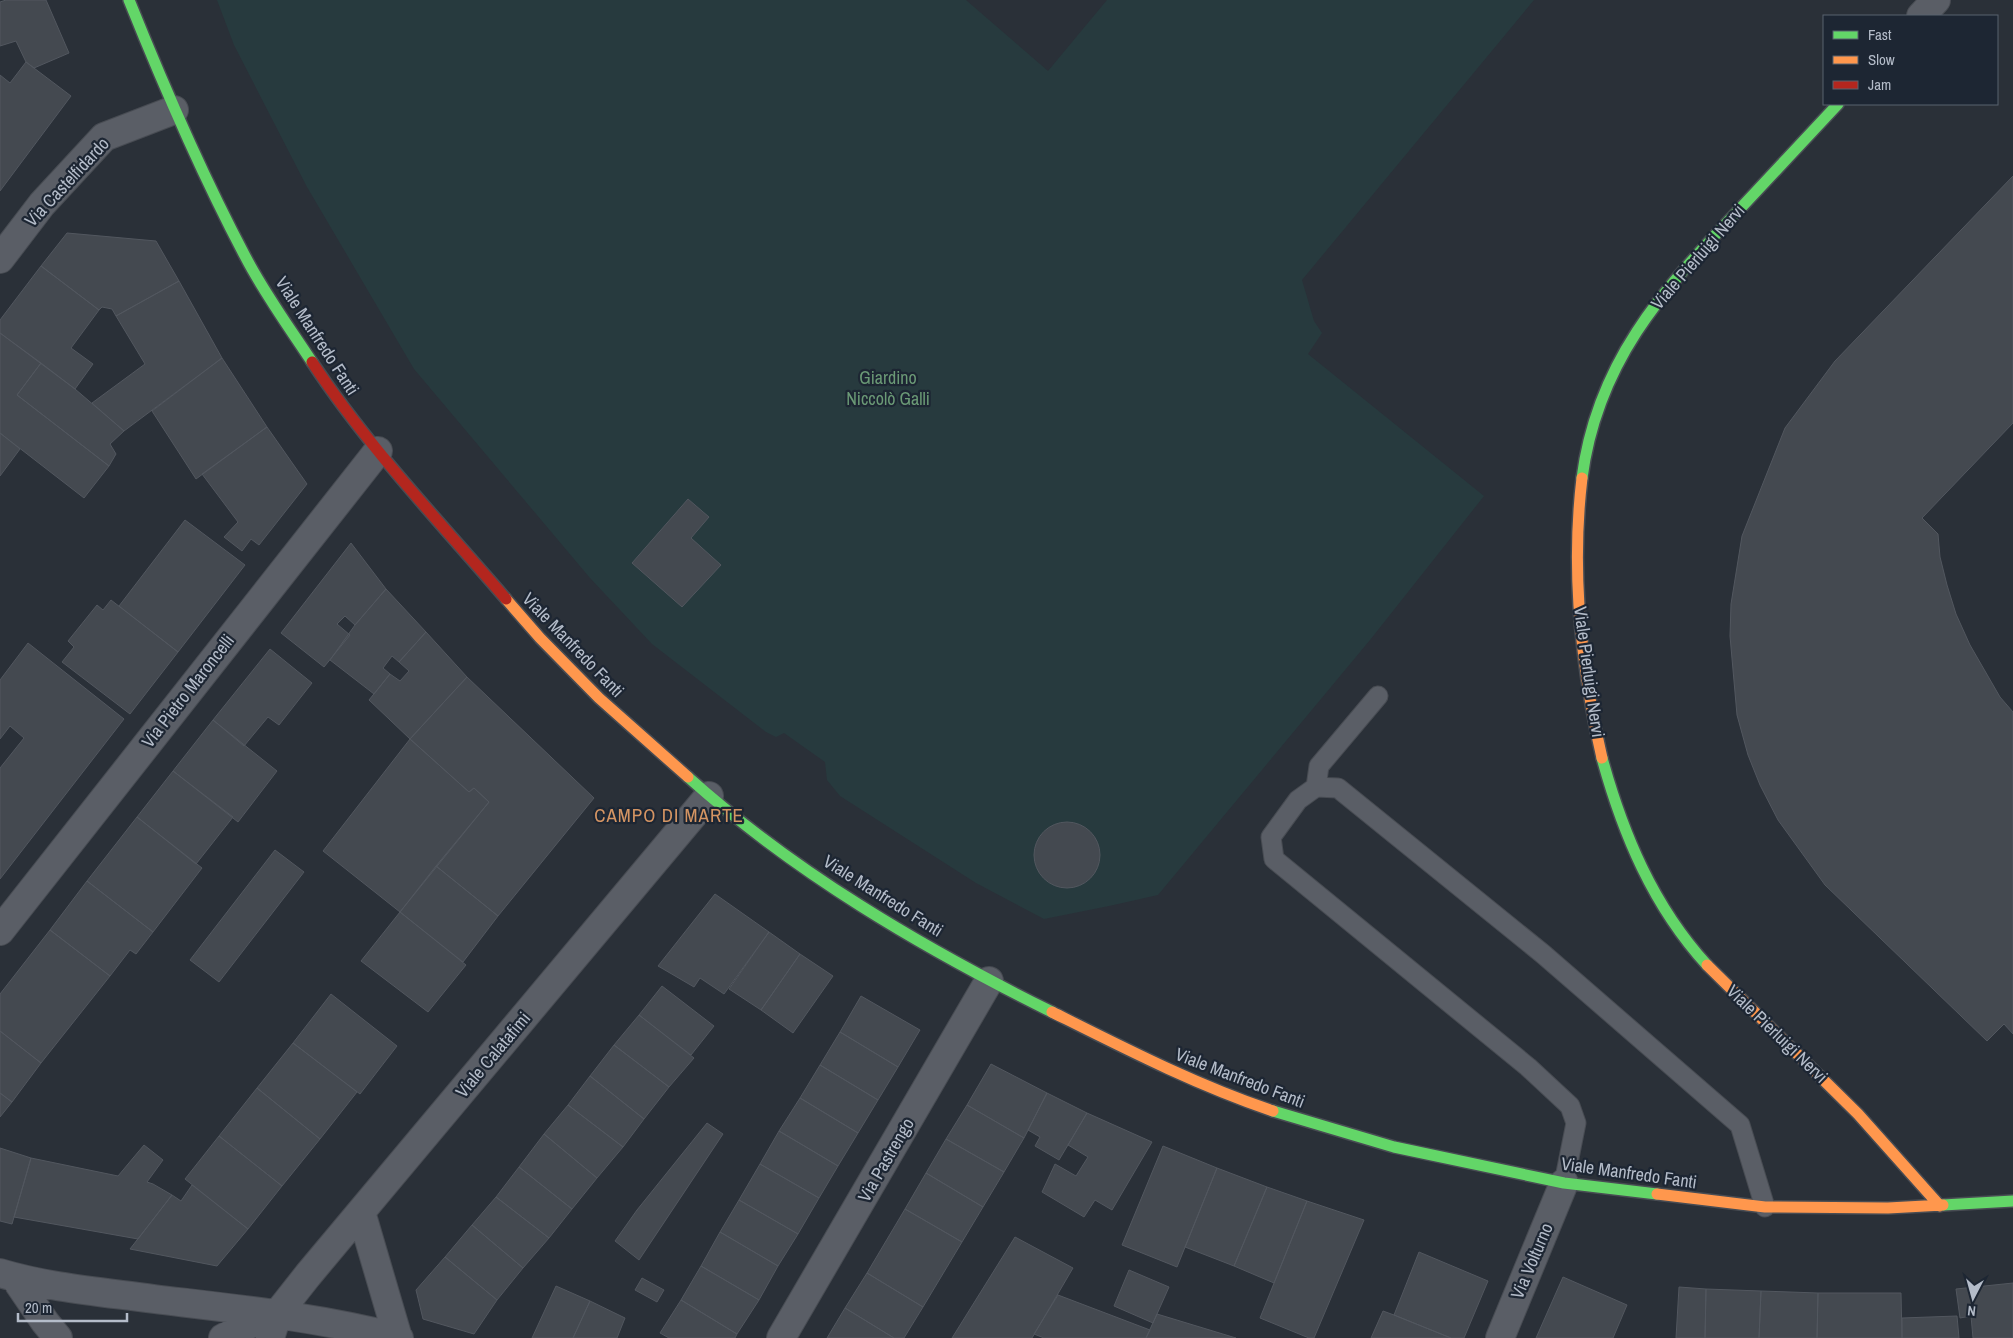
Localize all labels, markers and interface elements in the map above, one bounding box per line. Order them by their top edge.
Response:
legend [1823,15,1998,105]
text: Fast [1868,24,1892,45]
text: Slow [1868,49,1895,70]
text: Jam [1868,74,1891,95]
street label: Via Castelfidardo [19,132,115,232]
street label: Viale Pierluigi Nervi [1645,199,1750,315]
street label: Viale Manfredo Fanti [270,272,365,400]
park label: Giardino Niccolò Galli [846,365,930,411]
street label: Viale Manfredo Fanti [517,587,630,703]
street label: Viale Pierluigi Nervi [1568,605,1611,739]
street label: Via Pietro Maroncelli [135,629,240,753]
district label: CAMPO DI MARTE [594,802,744,828]
street label: Viale Manfredo Fanti [819,849,948,942]
street label: Viale Pierluigi Nervi [1721,979,1833,1088]
street label: Viale Calatafimi [449,1007,536,1103]
street label: Viale Manfredo Fanti [1172,1041,1309,1114]
street label: Via Pastrengo [851,1113,920,1206]
street label: Viale Manfredo Fanti [1560,1151,1699,1194]
street label: Via Volturno [1504,1219,1559,1303]
north arrow [1948,1273,1998,1323]
scale bar [18,1290,126,1322]
text: 20 m [25,1297,52,1318]
text: N [1967,1302,1977,1320]

